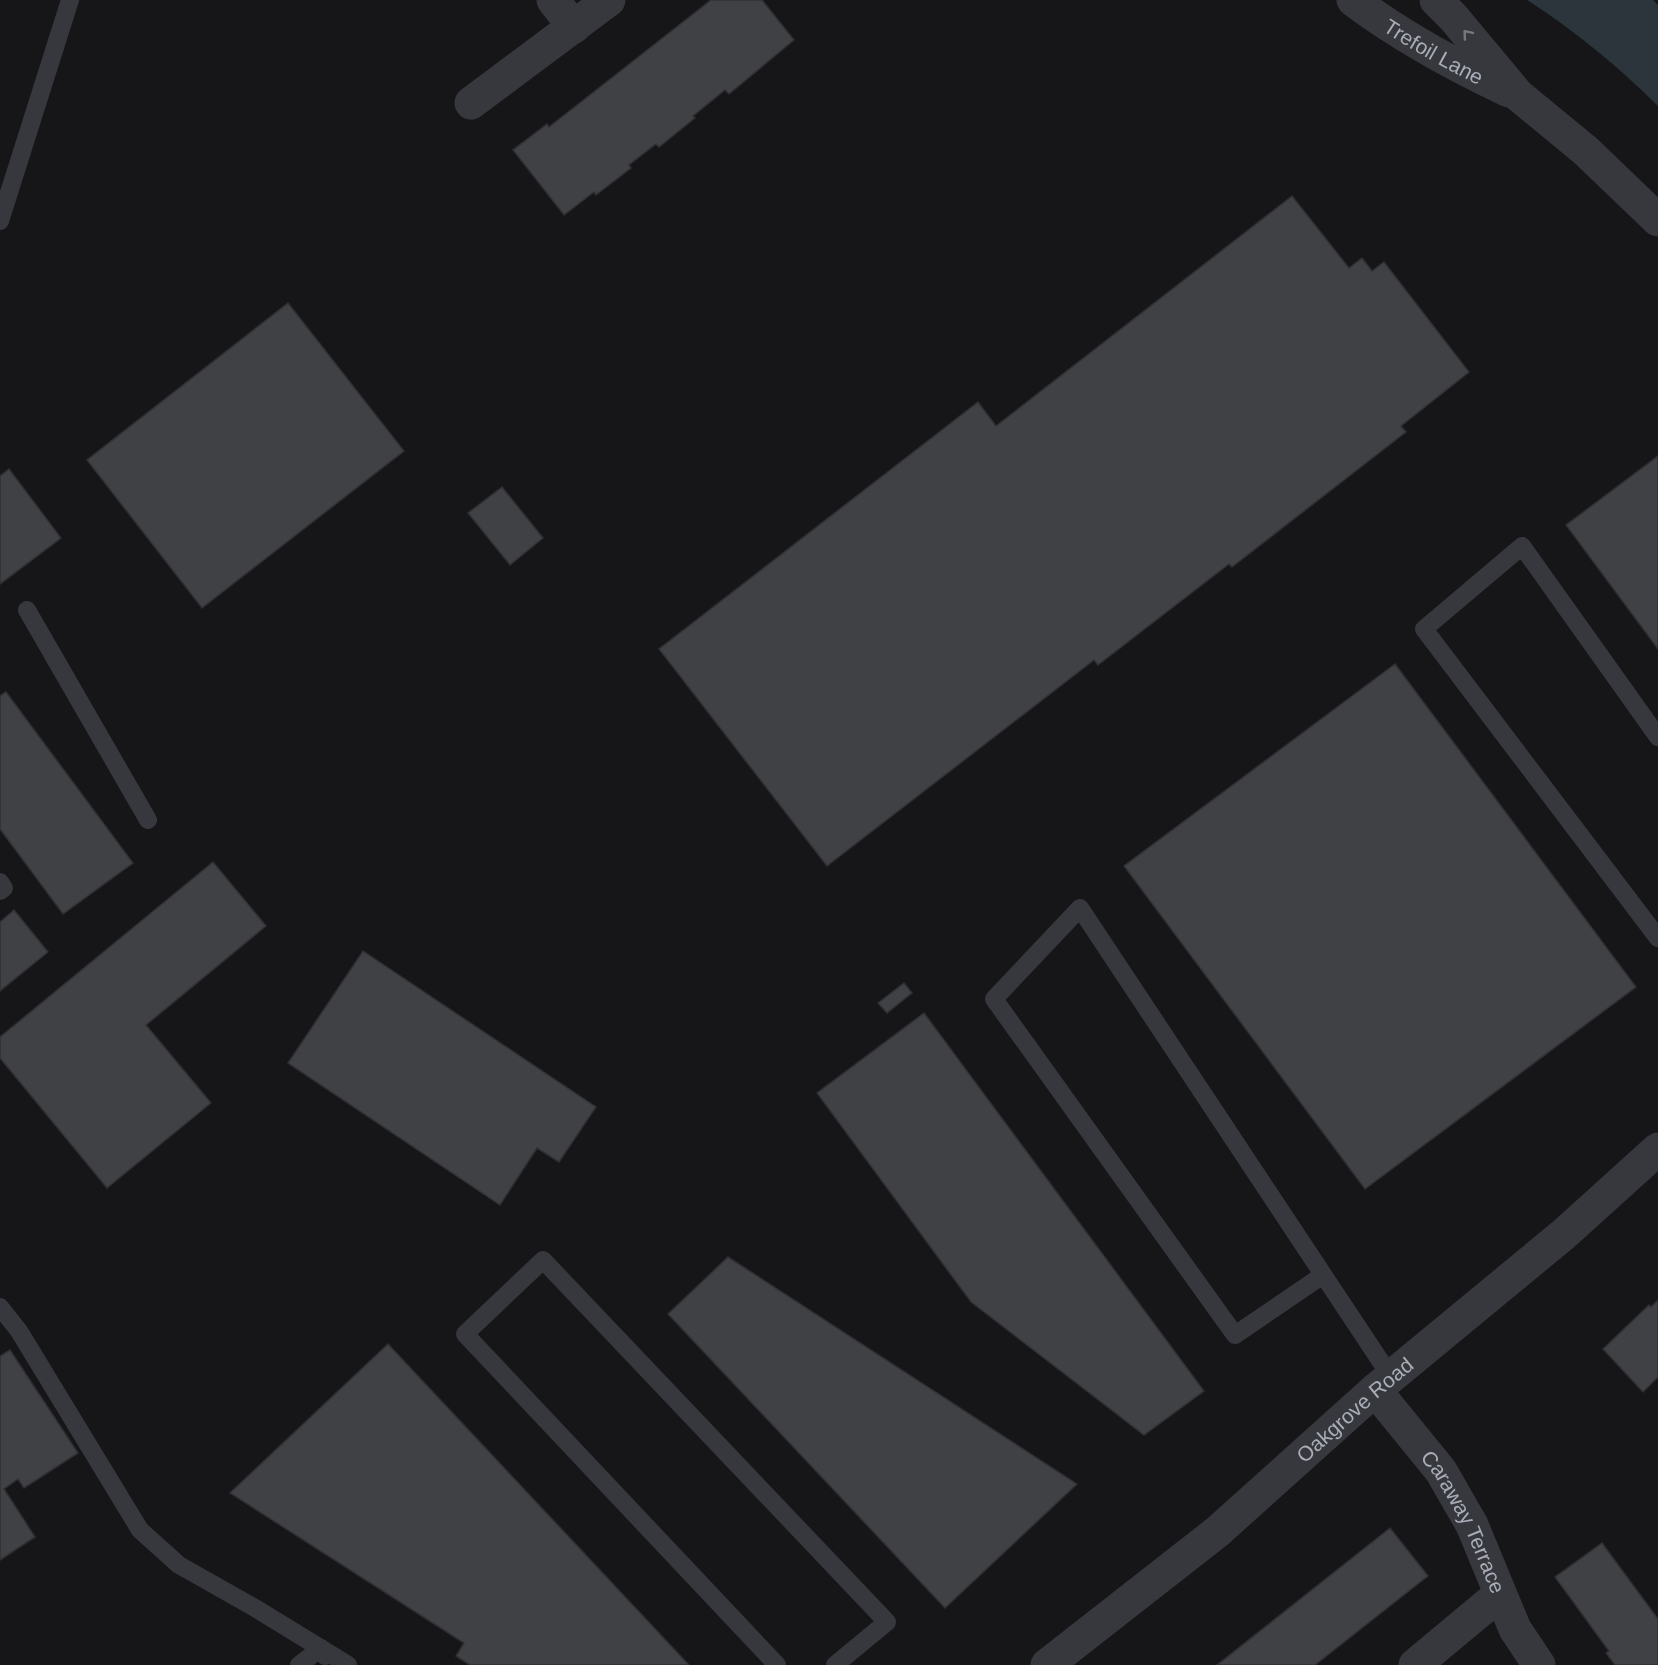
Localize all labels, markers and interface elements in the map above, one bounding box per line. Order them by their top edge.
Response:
street label: Trefoil Lane [1380,14,1487,88]
one-way arrow [1464,30,1475,41]
street label: Oakgrove Road [1292,1352,1417,1467]
street label: Caraway Terrace [1417,1445,1510,1596]

